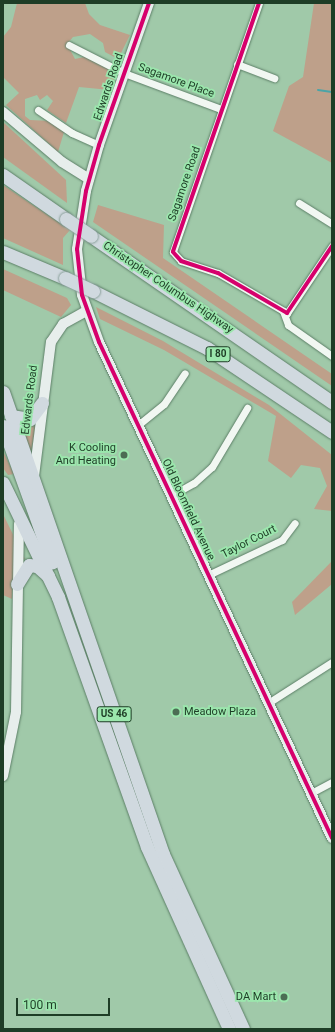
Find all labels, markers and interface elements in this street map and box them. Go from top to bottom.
street label: Edwards Road [91,52,127,122]
street label: Sagamore Place [136,61,216,101]
street label: Sagamore Road [166,145,204,223]
street label: Christopher Columbus Highway [100,239,236,337]
road number: I 80 [205,346,231,362]
street label: Edwards Road [19,364,41,436]
place label: K Cooling And Heating [56,442,116,468]
marker: K Cooling And Heating [119,450,129,460]
street label: Old Bloomfield Avenue [159,457,217,563]
street label: Taylor Court [219,523,279,561]
place label: Meadow Plaza [184,705,256,719]
road number: US 46 [96,706,132,722]
marker: Meadow Plaza [171,707,181,717]
scale bar [18,990,112,1016]
place label: DA Mart [236,990,276,1004]
marker: DA Mart [279,992,289,1002]
text: 100 m [23,998,57,1012]

